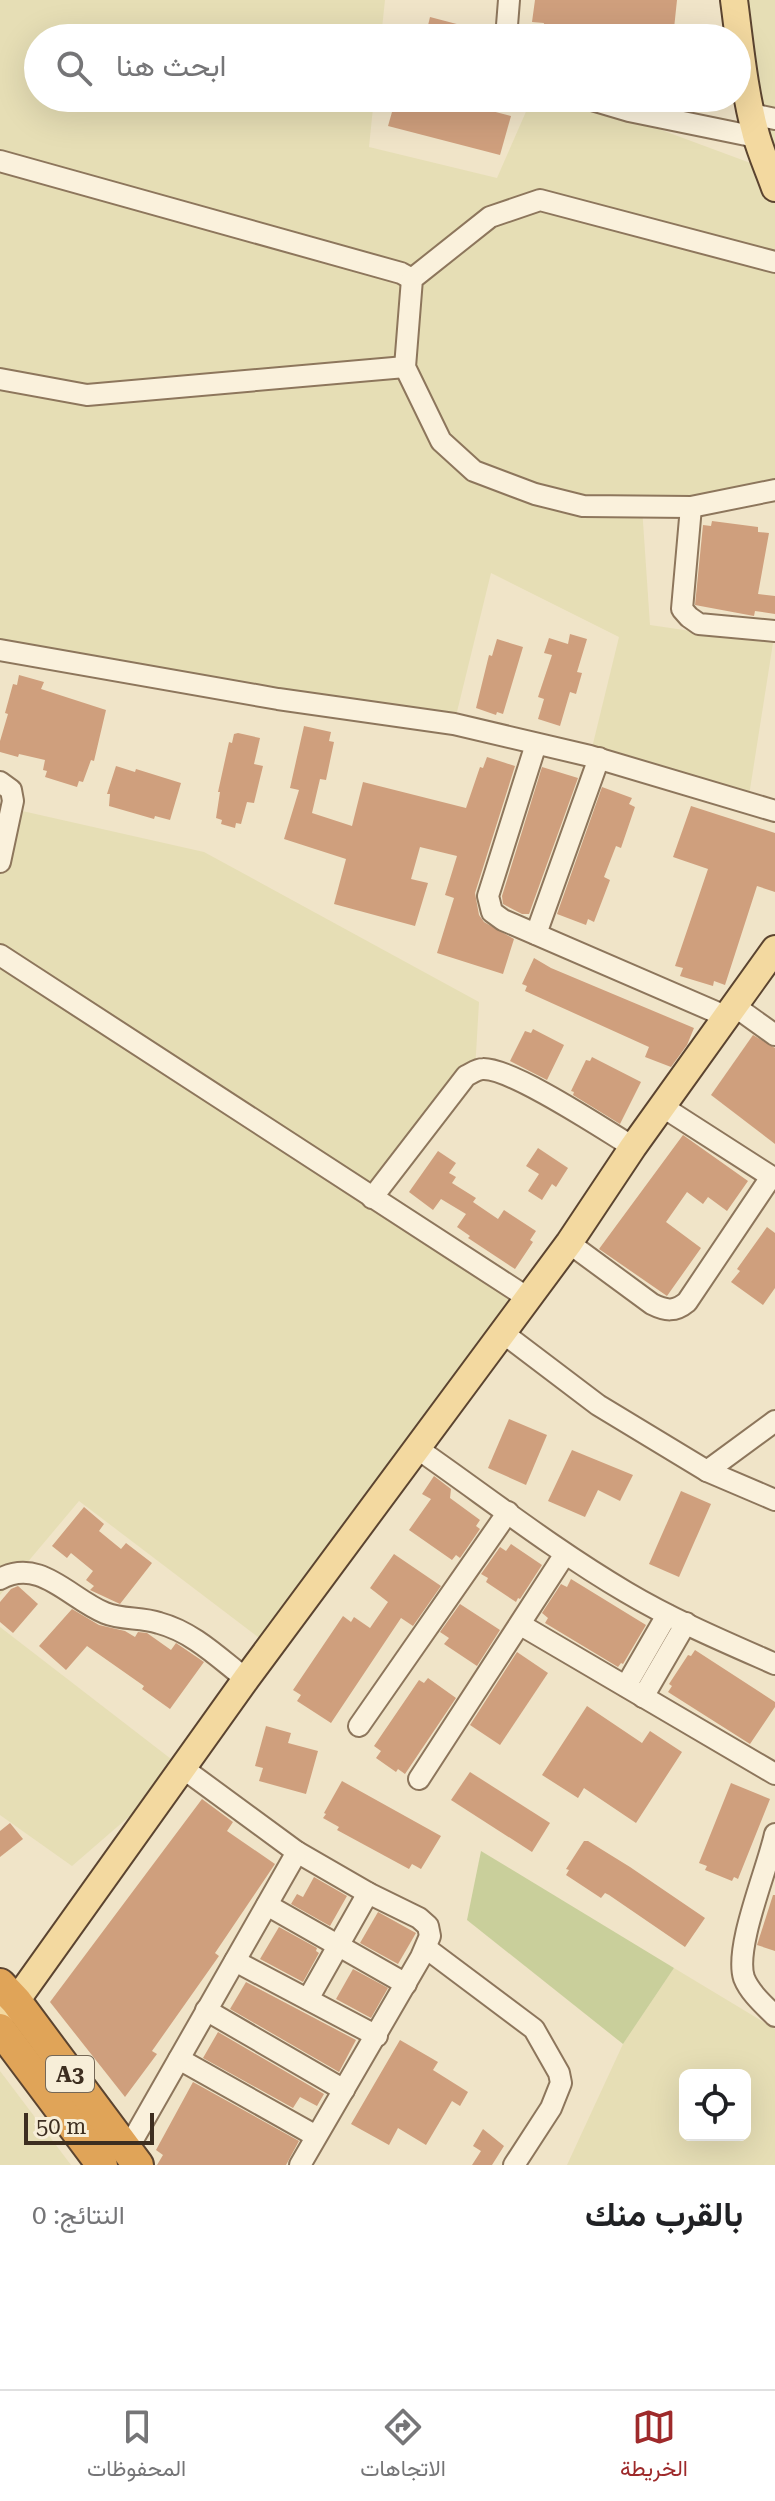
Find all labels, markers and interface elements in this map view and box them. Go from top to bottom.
search box [24,24,751,112]
icon: search [52,46,96,90]
text: ابحث هنا [116,48,227,83]
road number: A3 [46,2056,94,2092]
map controls [679,2069,751,2141]
button: locate [679,2069,751,2141]
scale bar [24,2109,154,2145]
text: 50 m [36,2114,86,2139]
text: بالقرب منك [585,2194,743,2234]
text: النتائج: 0 [32,2200,125,2230]
tab: المحفوظات [87,2405,186,2488]
tab: الاتجاهات [360,2405,446,2488]
tab: الخريطة [620,2405,688,2488]

